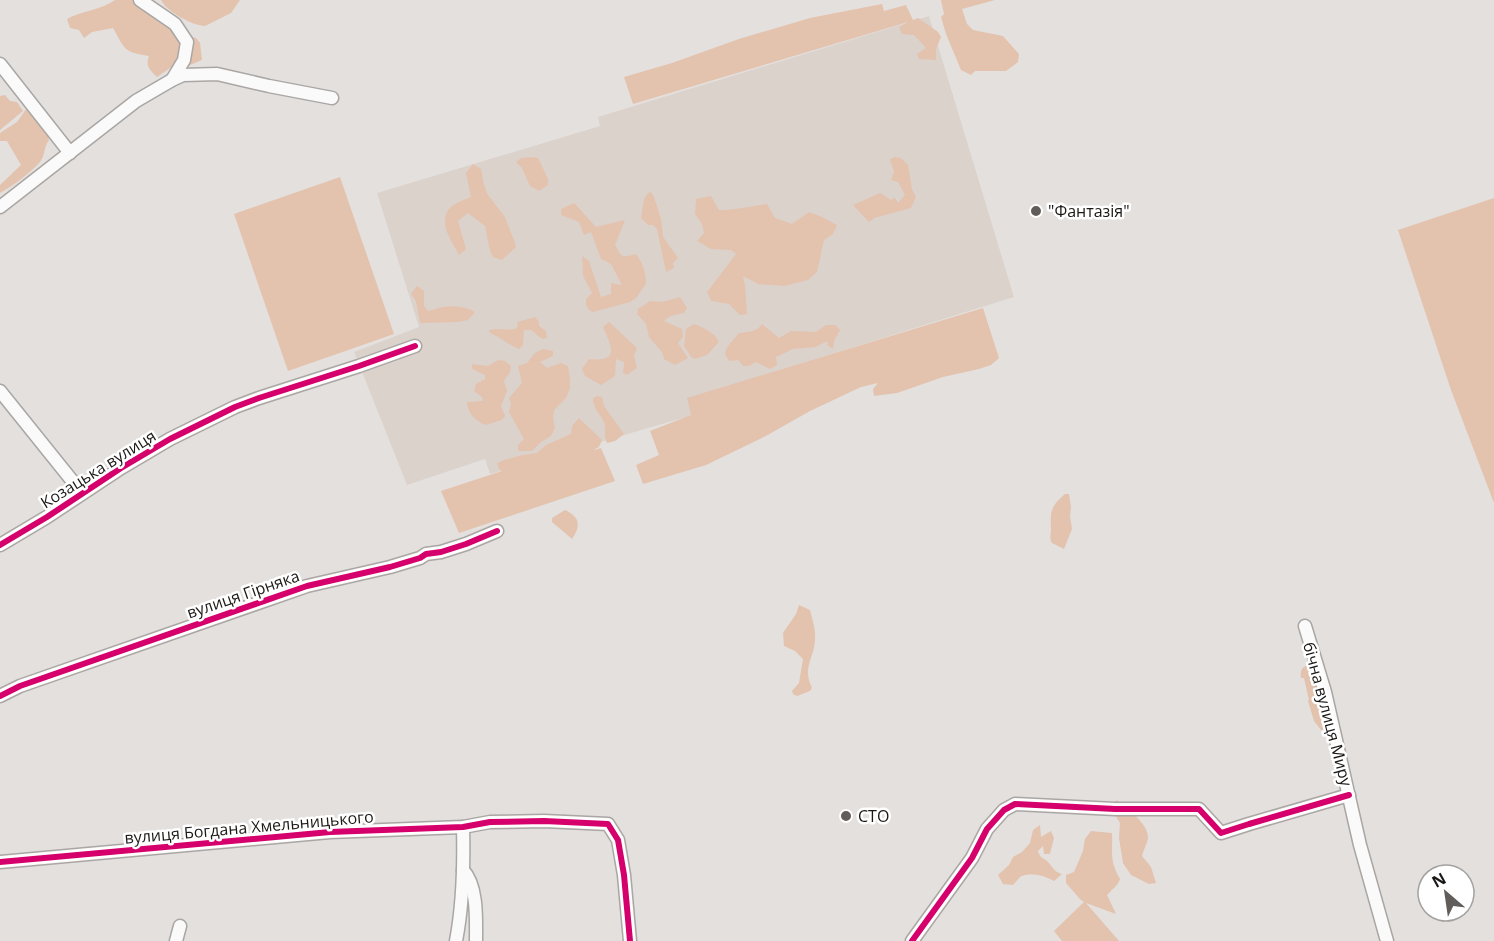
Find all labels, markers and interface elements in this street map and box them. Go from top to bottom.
place label: "Фантазія" [1048,200,1130,222]
marker: "Фантазія" [1029,204,1043,218]
street label: Козацька вулиця [36,425,160,513]
street label: вулиця Гірняка [184,564,302,624]
street label: бічна вулиця Миру [1298,639,1358,789]
street label: вулиця Богдана Хмельницького [124,805,374,849]
place label: СТО [858,805,889,827]
marker: СТО [839,809,853,823]
north arrow [1416,863,1476,923]
text: N [1428,867,1450,893]

